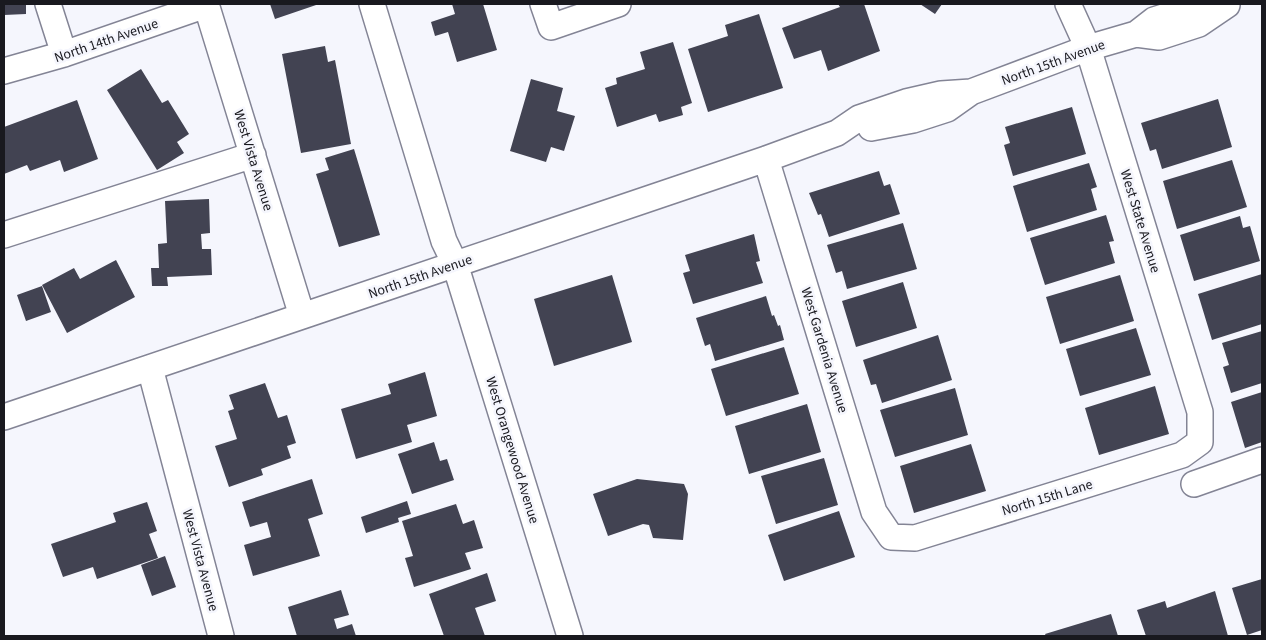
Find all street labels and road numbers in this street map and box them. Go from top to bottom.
street label: North 14th Avenue [52,14,161,68]
street label: North 15th Avenue [999,35,1108,91]
street label: West Vista Avenue [228,107,278,213]
street label: West State Avenue [1115,167,1165,275]
street label: North 15th Avenue [366,250,475,304]
street label: West Gardenia Avenue [795,285,853,416]
street label: West Orangewood Avenue [480,374,544,526]
street label: North 15th Lane [999,475,1095,521]
street label: West Vista Avenue [177,507,223,613]

